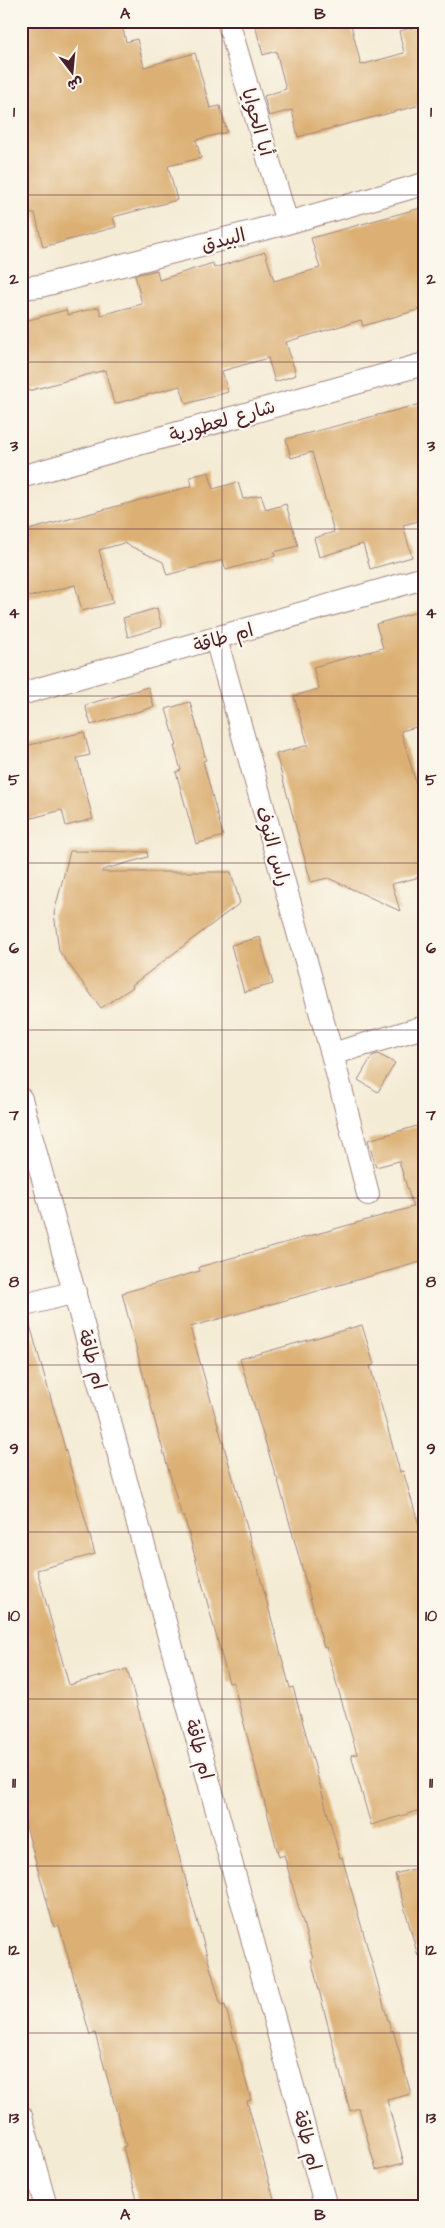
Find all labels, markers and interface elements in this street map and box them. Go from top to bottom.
text: A [120,3,131,25]
text: B [314,3,326,25]
north arrow [48,48,98,98]
text: ش [65,72,85,95]
street label: أبا الحوايا [234,85,279,160]
text: 1 [13,101,16,123]
text: 1 [430,101,433,123]
street label: البيدق [198,222,248,259]
text: 2 [8,268,19,290]
text: 2 [425,268,436,290]
street label: شارع لعطورية [166,393,279,449]
text: 3 [9,435,19,457]
text: 3 [426,435,436,457]
text: 4 [9,602,20,624]
text: 4 [426,602,437,624]
street label: ام طاقة [190,617,257,660]
text: 5 [8,769,20,791]
text: 5 [425,769,437,791]
street label: راس النوف [248,803,297,890]
text: 6 [9,937,19,959]
text: 6 [426,937,436,959]
text: 7 [8,1104,19,1126]
text: 7 [425,1104,436,1126]
text: 8 [9,1271,20,1293]
text: 8 [426,1271,437,1293]
street label: ام طاقة [71,1326,113,1393]
text: 9 [9,1438,19,1460]
text: 9 [426,1438,436,1460]
text: 10 [8,1605,20,1627]
text: 10 [425,1605,437,1627]
street label: ام طاقة [178,1716,220,1783]
text: 11 [12,1772,17,1794]
text: 11 [429,1772,434,1794]
text: 12 [8,1939,20,1961]
text: 12 [425,1939,437,1961]
text: 13 [9,2107,20,2129]
street label: ام طاقة [286,2107,328,2174]
text: 13 [426,2107,437,2129]
text: A [120,2204,131,2226]
text: B [314,2204,326,2226]

